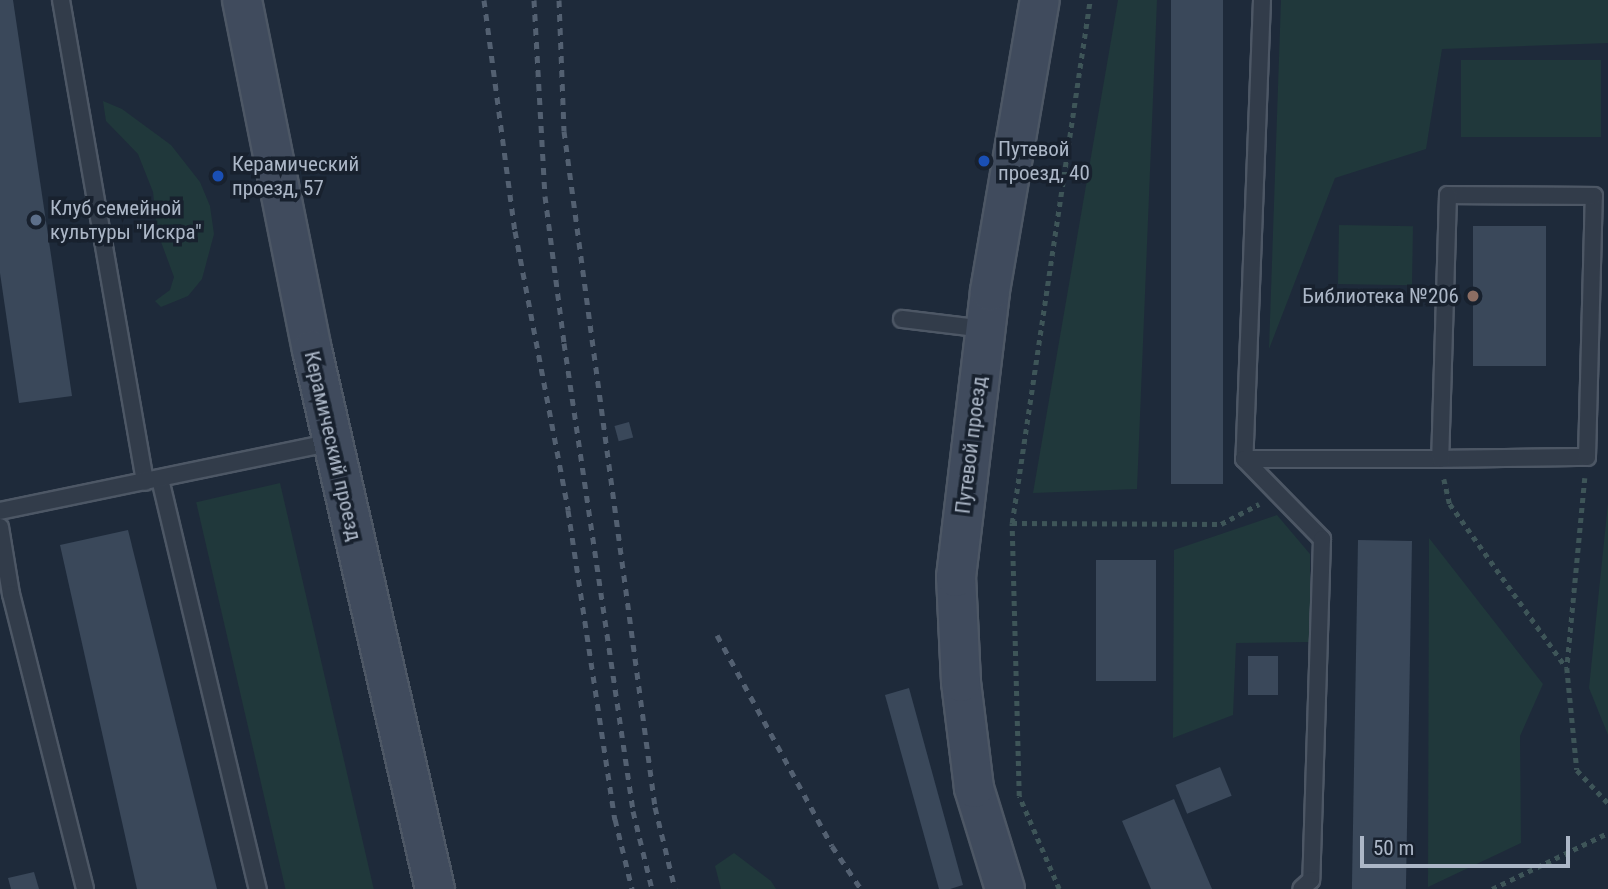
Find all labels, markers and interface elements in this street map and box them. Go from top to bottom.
place label: Путевой проезд, 40 [998,136,1090,186]
place label: Керамический проезд, 57 [232,151,359,201]
marker: Путевой проезд, 40 [976,153,992,169]
marker: Керамический проезд, 57 [210,168,226,184]
place label: Клуб семейной культуры "Искра" [50,195,202,245]
marker: Клуб семейной культуры "Искра" [28,212,44,228]
place label: Библиотека №206 [1302,283,1459,309]
marker: Библиотека №206 [1465,288,1481,304]
street label: Керамический проезд [299,349,367,543]
street label: Путевой проезд [950,375,992,515]
scale bar [1363,822,1573,866]
text: 50 m [1373,836,1414,860]

